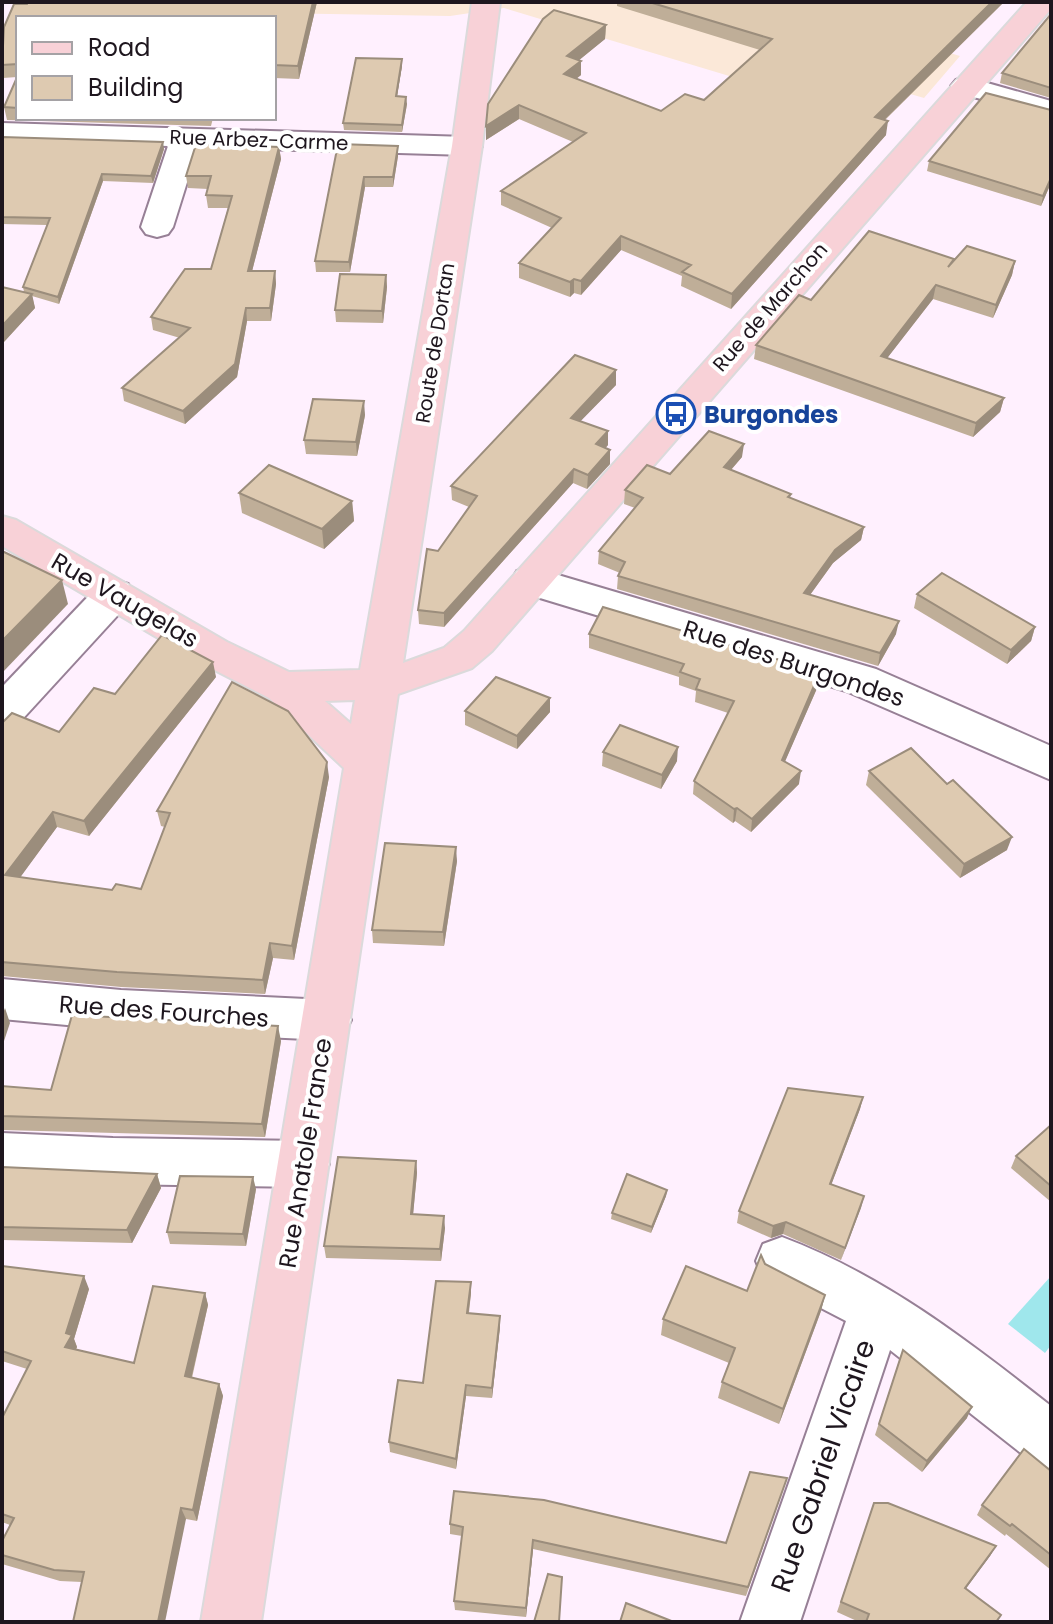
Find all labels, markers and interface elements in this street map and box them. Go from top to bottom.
legend [16,16,276,120]
text: Road [88,31,150,64]
text: Building [88,71,184,104]
street label: Rue Arbez-Carme [169,123,349,157]
street label: Rue de Marchon [706,236,834,378]
street label: Route de Dortan [408,261,462,425]
bus stop icon: Burgondes [655,393,697,435]
place label: Burgondes [704,398,839,431]
street label: Rue Vaugelas [45,545,205,655]
street label: Rue des Burgondes [679,612,909,714]
street label: Rue des Fourches [58,987,270,1035]
street label: Rue Anatole France [271,1036,339,1270]
street label: Rue Gabriel Vicaire [761,1334,885,1598]

